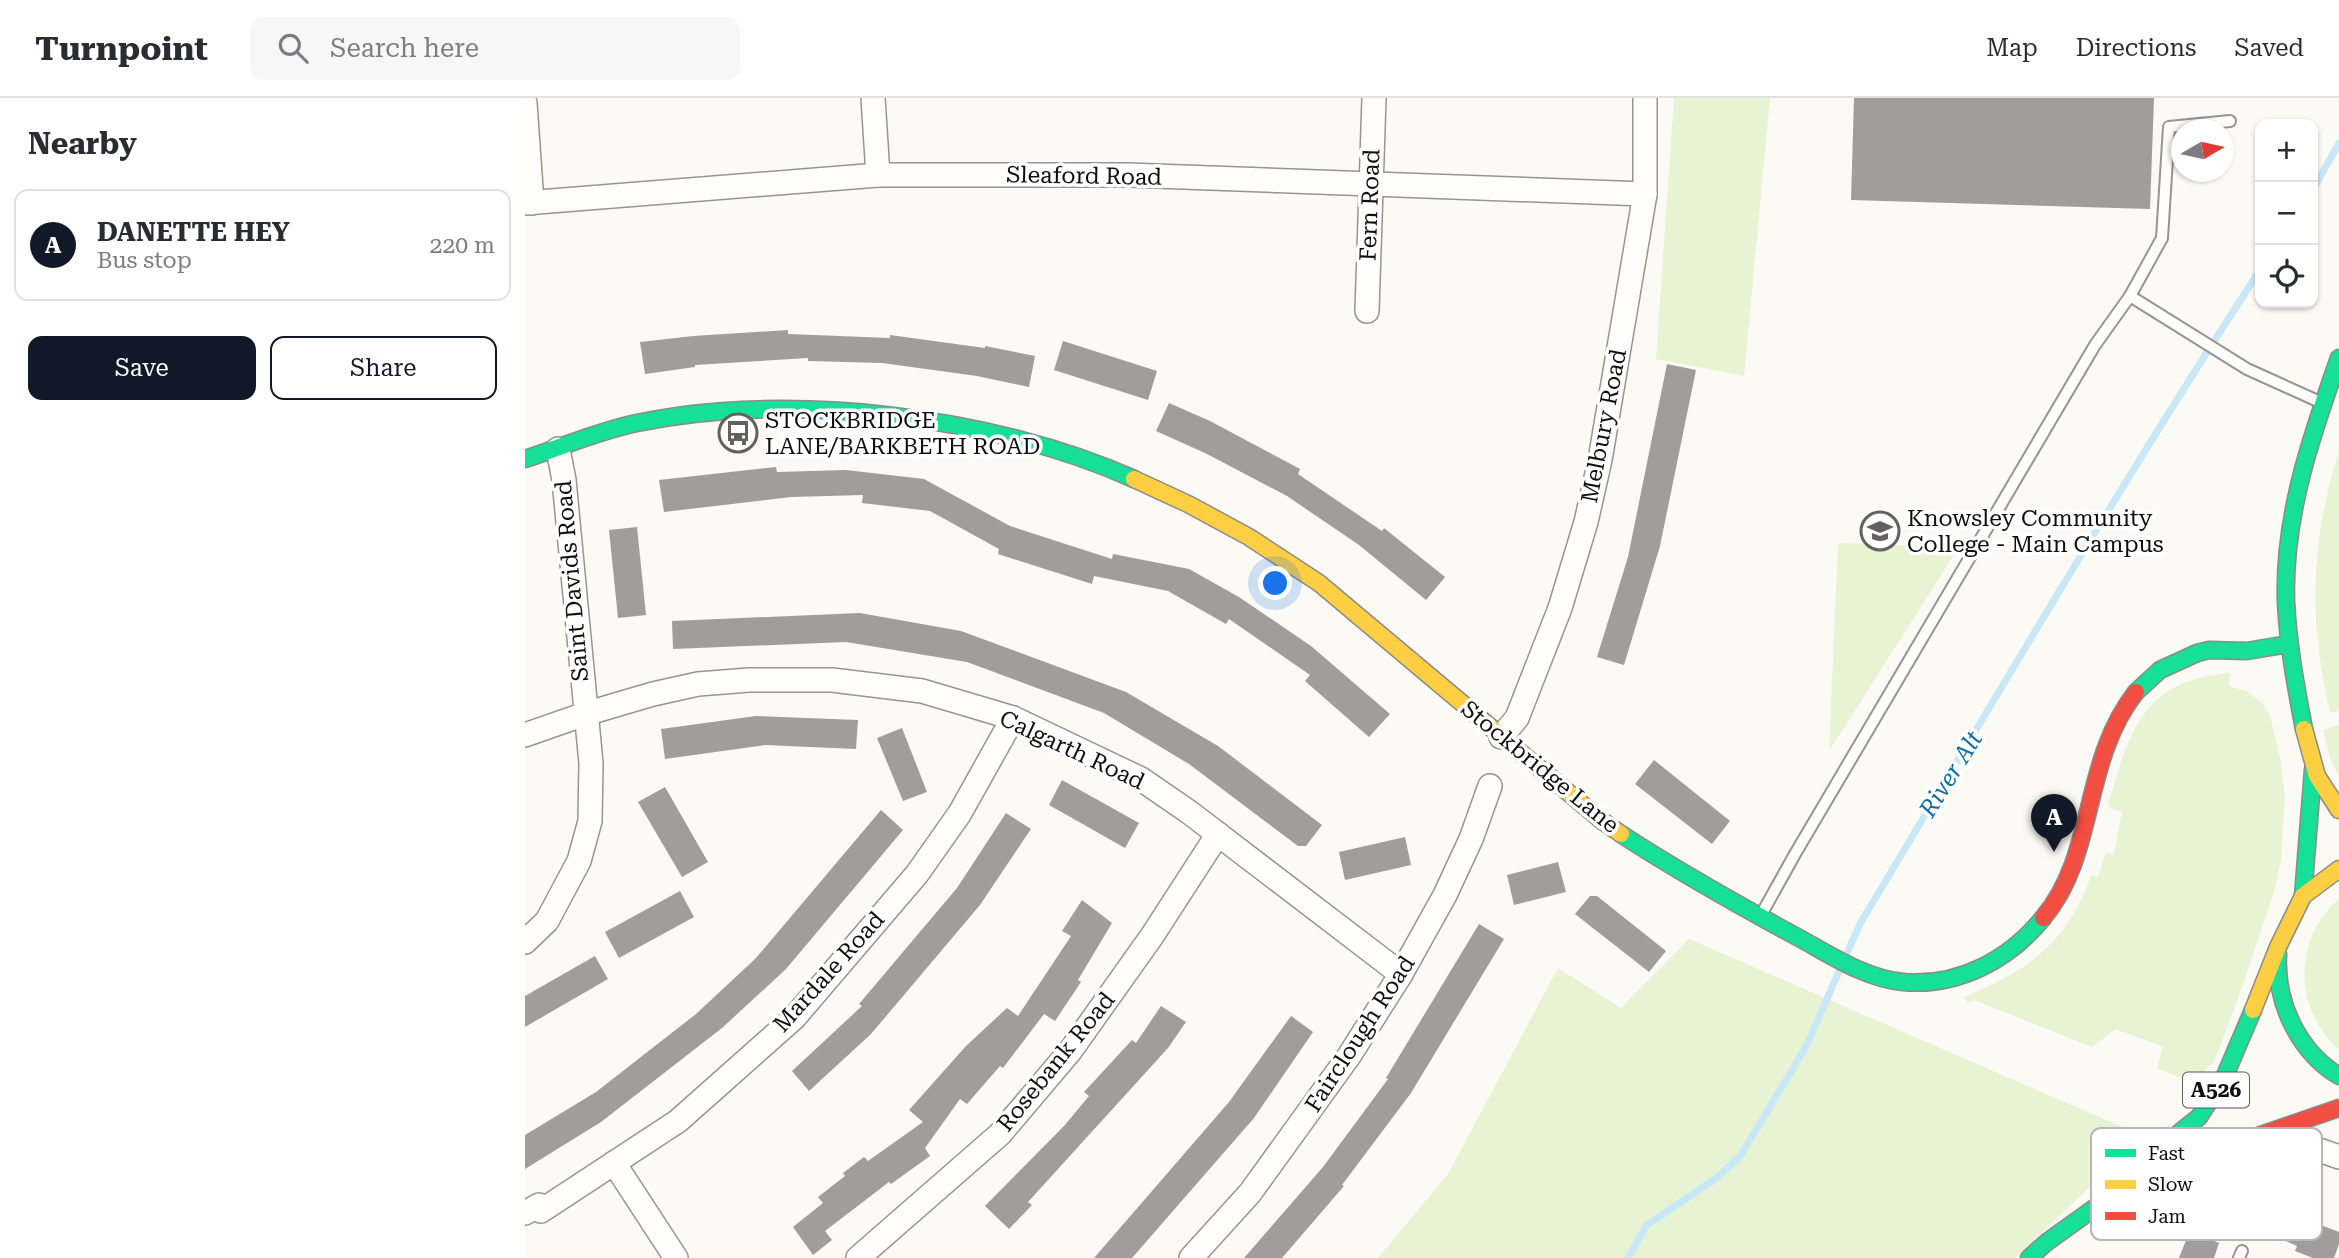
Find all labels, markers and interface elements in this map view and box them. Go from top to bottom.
search box [250,17,740,80]
text: Turnpoint [35,29,208,68]
icon: search [274,29,312,67]
text: Search here [330,33,479,63]
text: Map [1986,34,2038,62]
text: Directions [2076,34,2196,62]
text: Saved [2234,34,2304,62]
north arrow [2171,119,2234,182]
map controls [2255,119,2318,308]
button: + [2255,119,2318,182]
text: Nearby [28,126,137,161]
street label: Fern Road [1355,148,1385,261]
street label: Sleaford Road [1006,161,1162,191]
button: − [2255,182,2318,245]
text: DANETTE HEY [97,217,290,247]
text: A [45,232,61,259]
text: 220 m [430,232,495,259]
button: locate [2255,245,2318,308]
text: Bus stop [97,247,192,274]
button: Save [28,336,256,400]
button: Share [270,336,497,400]
street label: Melbury Road [1576,347,1632,505]
place label: STOCKBRIDGE LANE/BARKBETH ROAD [765,407,1040,460]
bus stop icon: STOCKBRIDGE LANE/BARKBETH ROAD [717,412,759,454]
street label: Saint Davids Road [550,479,594,683]
place label: Knowsley Community College - Main Campus [1907,505,2164,558]
school or university icon: Knowsley Community College - Main Campus [1859,510,1901,552]
your location [1258,566,1292,600]
street label: Stockbridge Lane [1456,695,1624,839]
street label: Calgarth Road [995,705,1149,795]
water label: River Alt [1913,726,1988,823]
pin: A [2031,794,2077,852]
street label: Mardale Road [768,906,890,1038]
street label: Fairclough Road [1300,951,1421,1117]
street label: Rosebank Road [992,987,1121,1137]
road number: A526 [2183,1072,2249,1108]
legend [2091,1128,2322,1240]
text: Fast [2148,1142,2185,1165]
text: Slow [2148,1173,2193,1196]
text: Jam [2148,1205,2186,1228]

